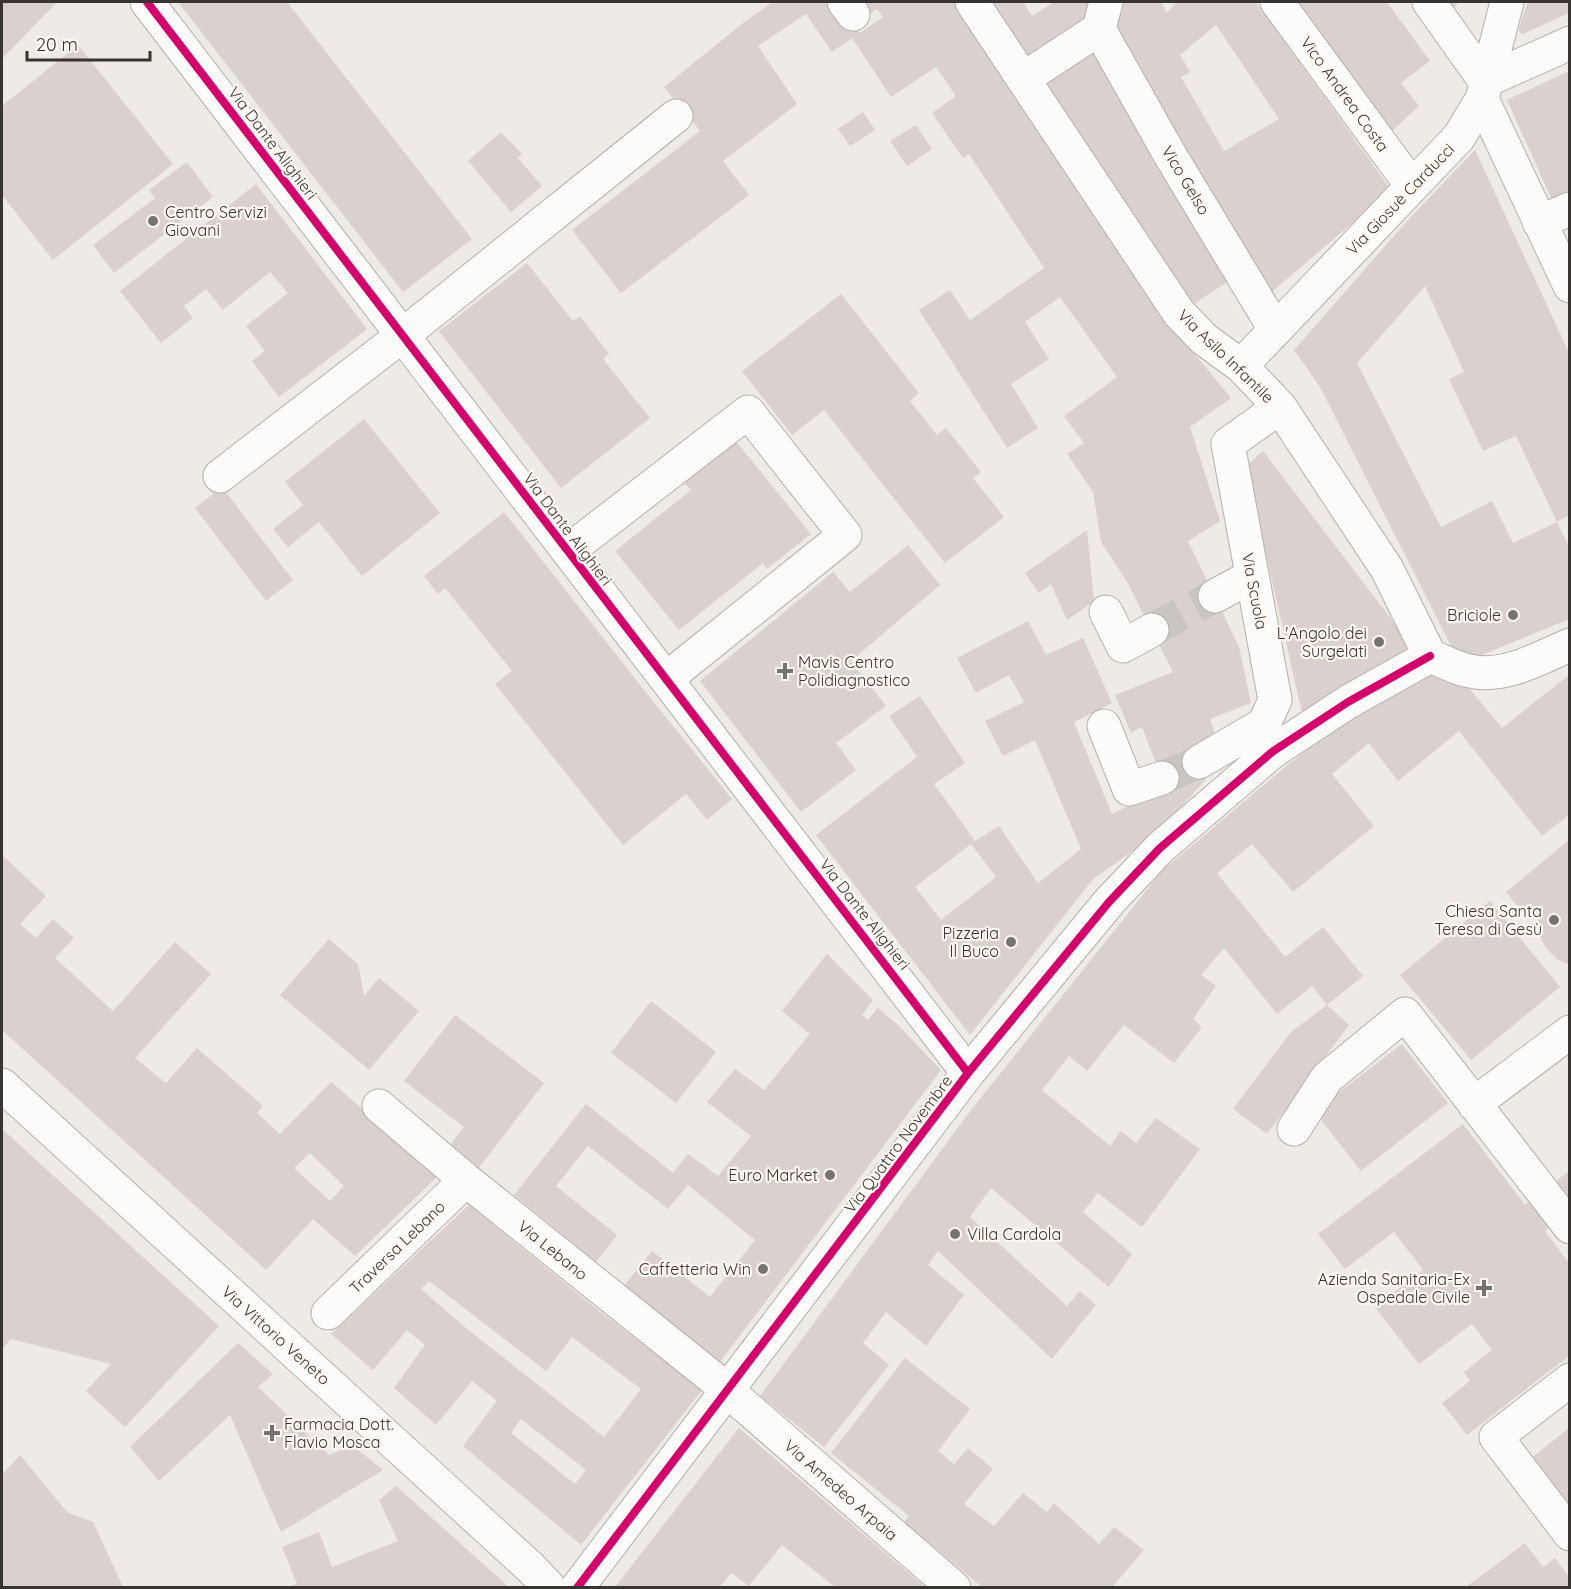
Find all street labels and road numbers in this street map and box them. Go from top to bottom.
street label: Vico Andrea Costa [1297,33,1393,155]
street label: Via Dante Alighieri [224,83,322,203]
street label: Via Giosuè Carducci [1342,139,1458,259]
street label: Vico Gelso [1157,142,1215,218]
street label: Via Asilo Infantile [1174,305,1278,407]
street label: Via Dante Alighieri [519,469,617,589]
street label: Via Scuola [1238,551,1272,631]
street label: Via Dante Alighieri [815,854,915,974]
street label: Via Quattro Novembre [840,1071,956,1217]
street label: Traversa Lebano [345,1196,449,1298]
street label: Via Lebano [514,1216,592,1284]
street label: Via Vittorio Veneto [218,1281,334,1389]
street label: Via Amedeo Arpaia [780,1435,902,1545]

